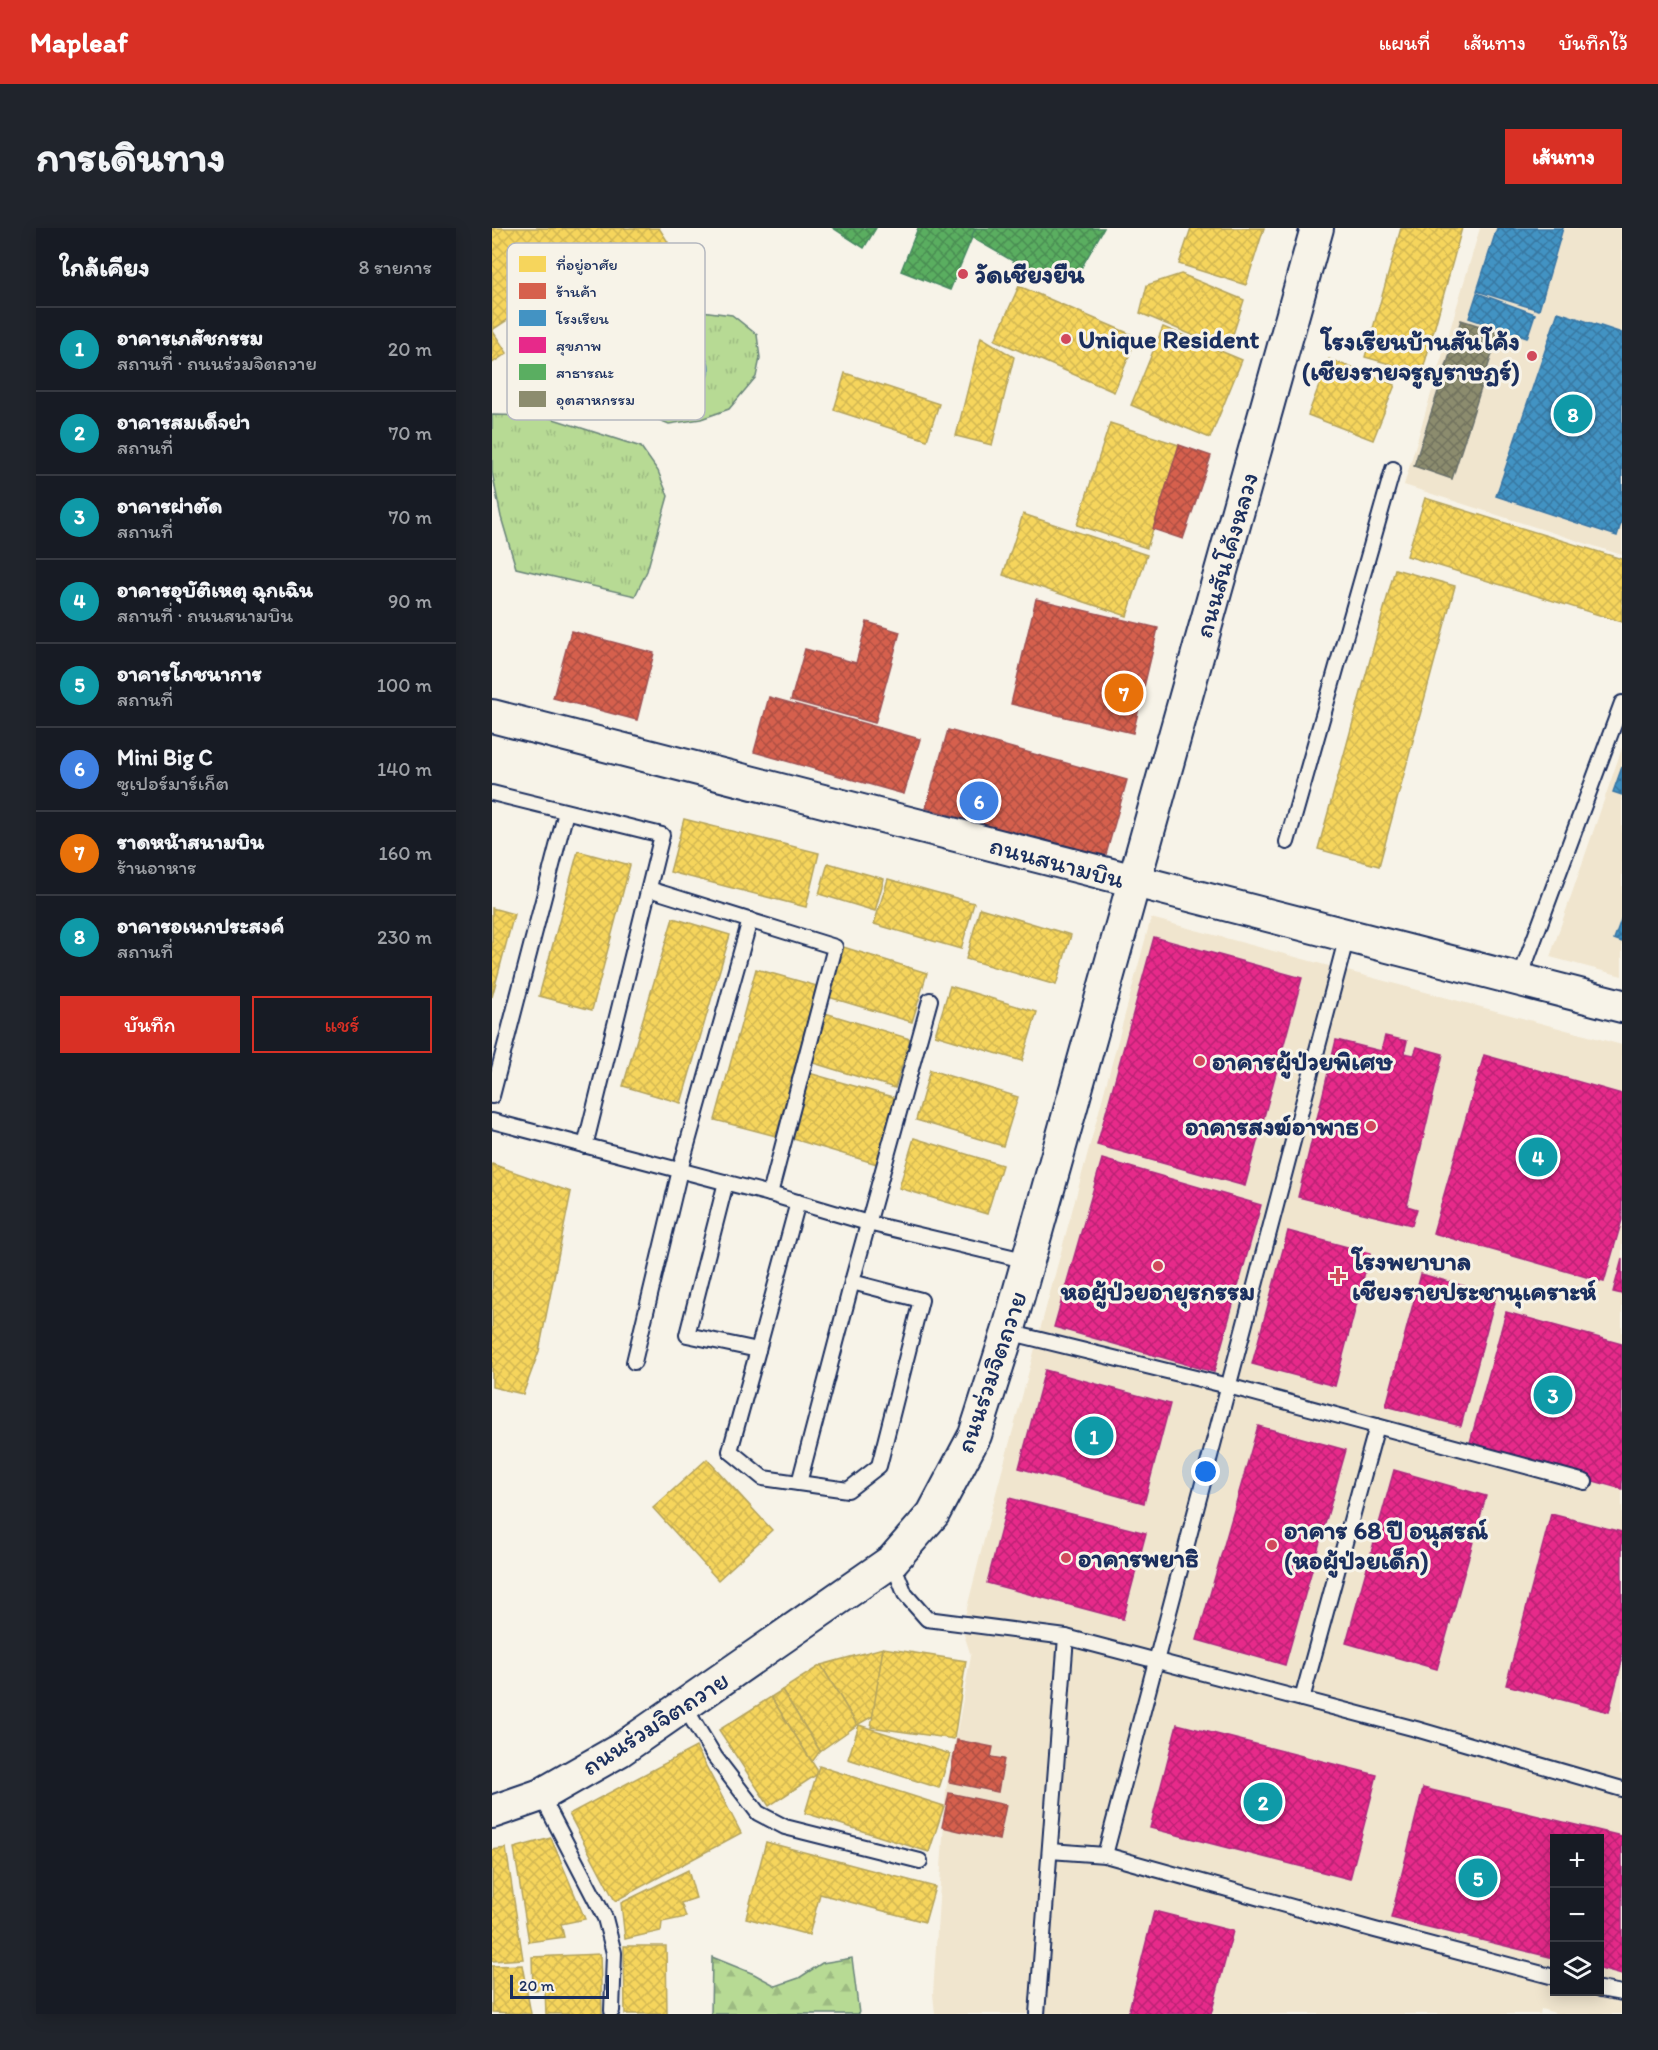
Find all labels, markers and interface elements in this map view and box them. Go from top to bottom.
text: Mapleaf [30,25,128,59]
text: แผนที่ [1379,30,1430,55]
text: เส้นทาง [1463,30,1526,55]
text: บันทึกไว้ [1559,30,1628,55]
button: เส้นทาง [1505,129,1622,184]
text: การเดินทาง [36,131,226,182]
legend [507,243,705,420]
text: ใกล้เคียง [60,251,150,283]
text: 8 รายการ [359,255,432,279]
text: ที่อยู่อาศัย [556,255,618,275]
place label: วัดเชียงยืน [975,258,1085,290]
marker: วัดเชียงยืน [956,267,970,281]
text: ร้านค้า [556,282,597,301]
text: โรงเรียน [555,309,609,328]
place label: Unique Resident [1078,323,1259,355]
text: อาคารเภสัชกรรม [117,324,263,351]
place label: โรงเรียนบ้านสันโค้ง (เชียงรายจรูญราษฎร์) [1302,325,1520,389]
marker: Unique Resident [1059,332,1073,346]
text: สุขภาพ [556,336,602,356]
text: 1 [75,337,84,361]
text: 20 m [388,337,432,361]
marker: โรงเรียนบ้านสันโค้ง (เชียงรายจรูญราษฎร์) [1525,349,1539,363]
text: สถานที่ · ถนนร่วมจิตถวาย [117,351,317,375]
text: สาธารณะ [556,363,614,382]
text: อุตสาหกรรม [556,390,635,410]
pin: 8 [1554,392,1592,436]
text: อาคารสมเด็จย่า [117,408,250,435]
text: 2 [74,421,85,445]
text: 70 m [388,421,432,445]
text: สถานที่ [117,435,173,459]
street label: ถนนสันโค้งหลวง [1187,469,1265,641]
text: อาคารผ่าตัด [117,492,223,519]
text: 3 [74,505,85,529]
text: 70 m [388,505,432,529]
text: สถานที่ [117,519,173,543]
text: อาคารอุบัติเหตุ ฉุกเฉิน [117,576,313,603]
text: 4 [73,589,86,613]
text: 90 m [388,589,432,613]
text: สถานที่ · ถนนสนามบิน [117,603,293,627]
text: อาคารโภชนาการ [117,660,262,687]
pin: 7 [1104,670,1144,716]
text: 5 [74,673,85,697]
text: 100 m [377,673,432,697]
text: สถานที่ [117,687,173,711]
text: Mini Big C [117,744,213,771]
text: 6 [74,757,85,781]
text: 140 m [377,757,432,781]
text: ซูเปอร์มาร์เก็ต [117,771,229,795]
pin: 6 [960,778,998,824]
text: ราดหน้าสนามบิน [117,828,264,855]
street label: ถนนสนามบิน [986,829,1128,895]
text: 7 [75,841,84,865]
text: 160 m [379,841,432,865]
text: ร้านอาหาร [117,855,197,879]
text: อาคารอเนกประสงค์ [117,912,284,939]
text: 8 [74,925,85,949]
text: 230 m [377,925,432,949]
text: สถานที่ [117,939,173,963]
button: บันทึก [60,996,240,1053]
button: แชร์ [252,996,432,1053]
place label: อาคารผู้ป่วยพิเศษ [1212,1045,1394,1079]
marker: อาคารผู้ป่วยพิเศษ [1193,1054,1207,1068]
place label: อาคารสงฆ์อาพาธ [1185,1110,1359,1142]
marker: อาคารสงฆ์อาพาธ [1364,1119,1378,1133]
pin: 4 [1518,1134,1558,1180]
place label: โรงพยาบาล เชียงรายประชานุเคราะห์ [1350,1245,1597,1309]
marker: หอผู้ป่วยอายุรกรรม [1151,1259,1165,1273]
marker: โรงพยาบาล เชียงรายประชานุเคราะห์ [1329,1267,1347,1285]
place label: หอผู้ป่วยอายุรกรรม [1060,1275,1255,1309]
street label: ถนนร่วมจิตถวาย [948,1287,1034,1457]
pin: 3 [1534,1372,1572,1418]
pin: 1 [1074,1414,1114,1458]
your location [1191,1457,1220,1486]
place label: อาคาร 68 ปี อนุสรณ์ (หอผู้ป่วยเด็ก) [1284,1514,1488,1578]
marker: อาคาร 68 ปี อนุสรณ์ (หอผู้ป่วยเด็ก) [1265,1538,1279,1552]
place label: อาคารพยาธิ [1078,1542,1199,1574]
marker: อาคารพยาธิ [1059,1551,1073,1565]
street label: ถนนร่วมจิตถวาย [575,1664,735,1782]
pin: 2 [1244,1780,1282,1824]
map controls [1550,1834,1604,1996]
button: + [1550,1834,1604,1888]
pin: 5 [1458,1856,1498,1900]
button: − [1550,1888,1604,1942]
button: layers [1550,1942,1604,1996]
scale bar [510,1972,609,2000]
text: 20 m [519,1976,554,1995]

